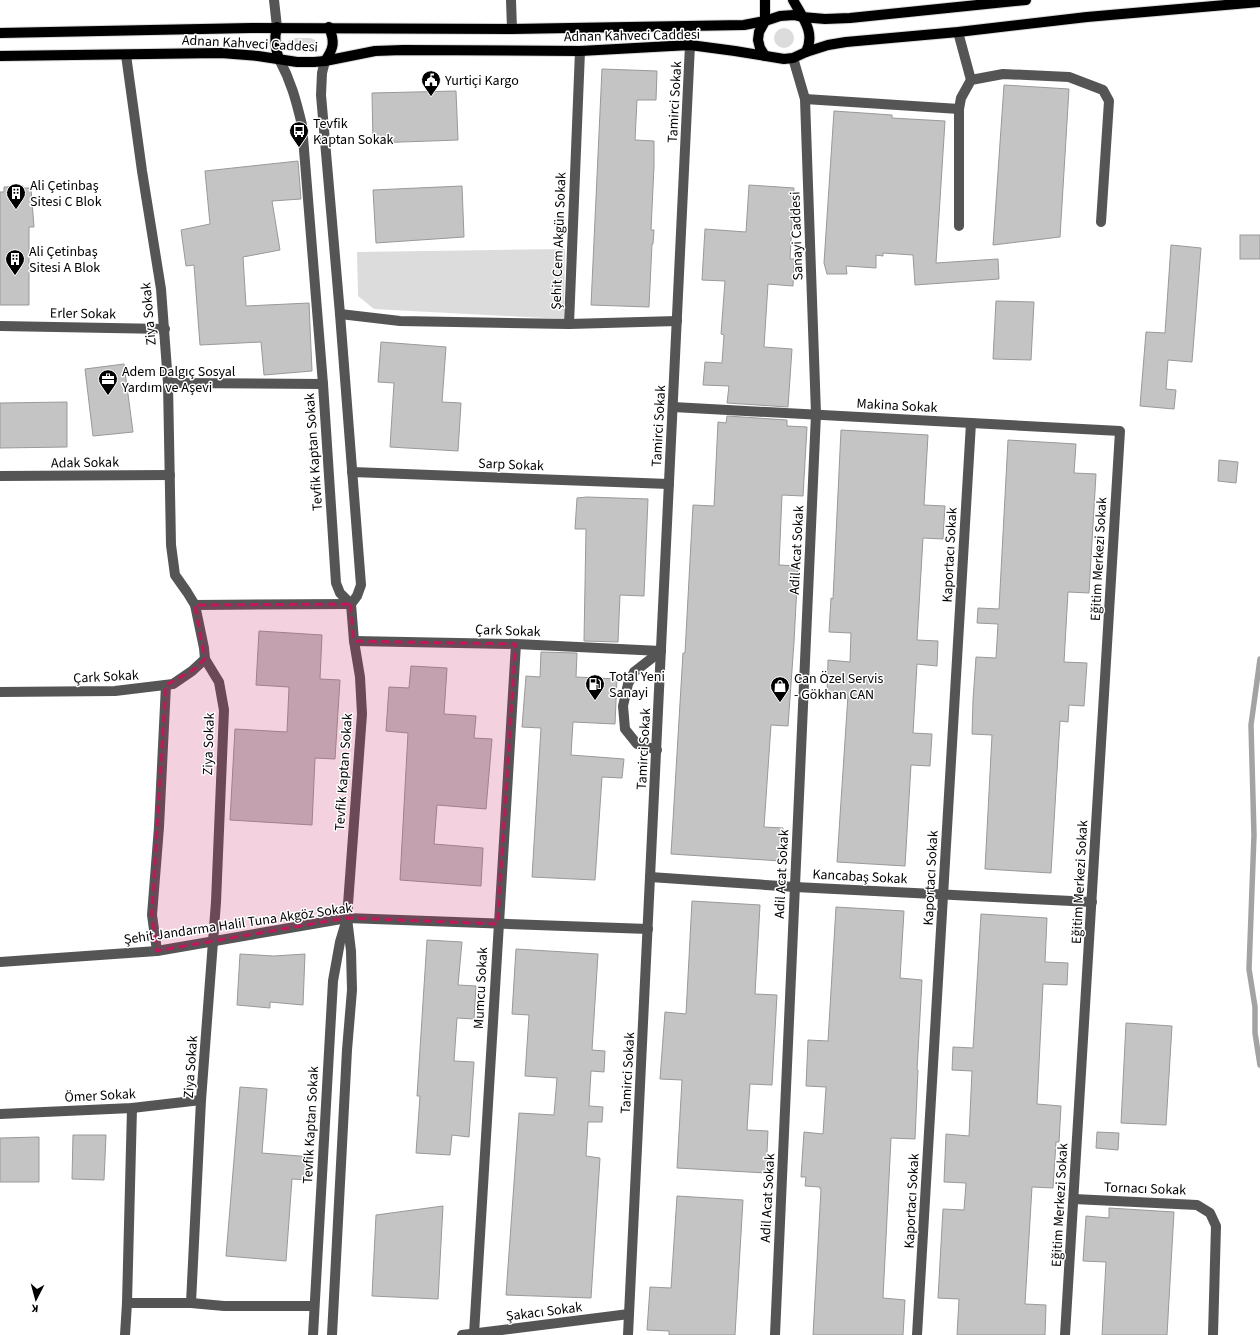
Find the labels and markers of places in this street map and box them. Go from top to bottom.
public building icon: Yurtiçi Kargo [420,69,442,97]
place label: Yurtiçi Kargo [444,71,519,91]
place label: Tevfik Kaptan Sokak [313,114,394,150]
bus stop icon: Tevfik Kaptan Sokak [288,120,310,148]
place label: Ali Çetinbaş Sitesi C Blok [30,176,102,212]
building icon: Ali Çetinbaş Sitesi C Blok [5,182,27,210]
place label: Ali Çetinbaş Sitesi A Blok [29,242,100,278]
building icon: Ali Çetinbaş Sitesi A Blok [4,248,26,276]
place label: Adem Dalgıç Sosyal Yardım ve Aşevi [121,362,236,398]
office icon: Adem Dalgıç Sosyal Yardım ve Aşevi [97,368,119,396]
place label: Total Yeni Sanayi [609,667,665,703]
place label: Can Özel Servis - Gökhan CAN [794,669,883,705]
fuel station icon: Total Yeni Sanayi [584,673,606,701]
shop icon: Can Özel Servis - Gökhan CAN [769,675,791,703]

